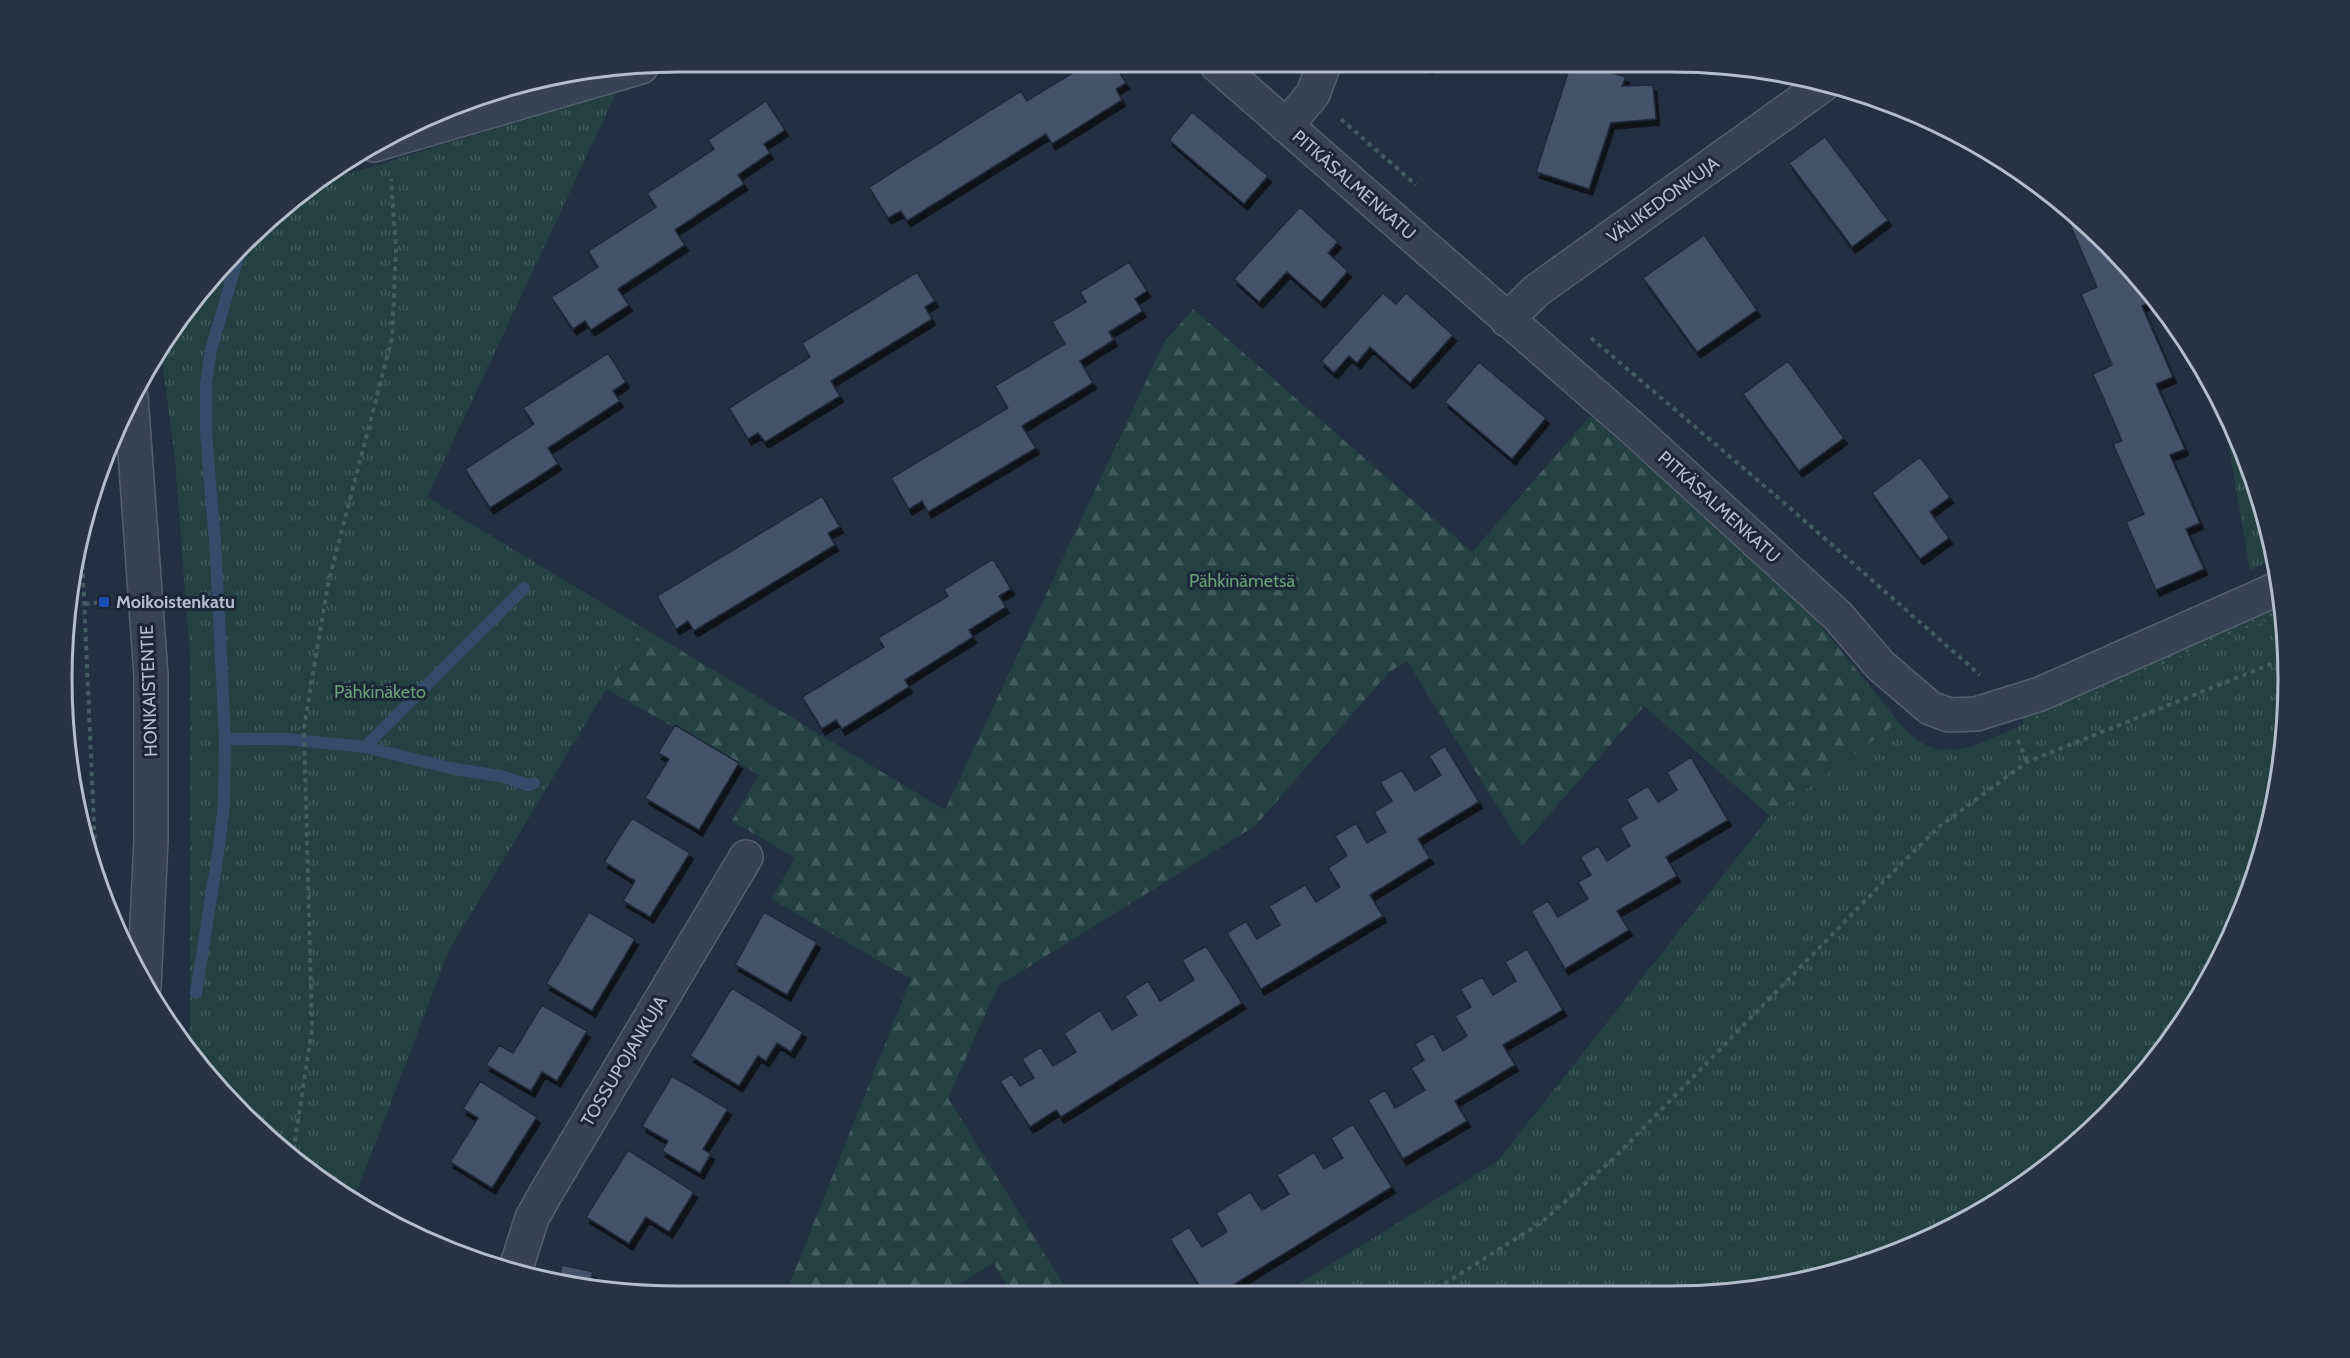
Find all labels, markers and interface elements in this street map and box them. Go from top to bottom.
street label: PITKÄSALMENKATU [1288,125,1420,245]
street label: VÄLIKEDONKUJA [1603,152,1723,248]
street label: PITKÄSALMENKATU [1653,446,1785,568]
park label: Pähkinämetsä [1189,570,1295,592]
place label: Moikoistenkatu [116,591,235,613]
marker: Moikoistenkatu [97,595,111,609]
street label: HONKAISTENTIE [136,625,162,757]
park label: Pähkinäketo [334,681,426,703]
street label: TOSSUPOJANKUJA [576,992,672,1130]

